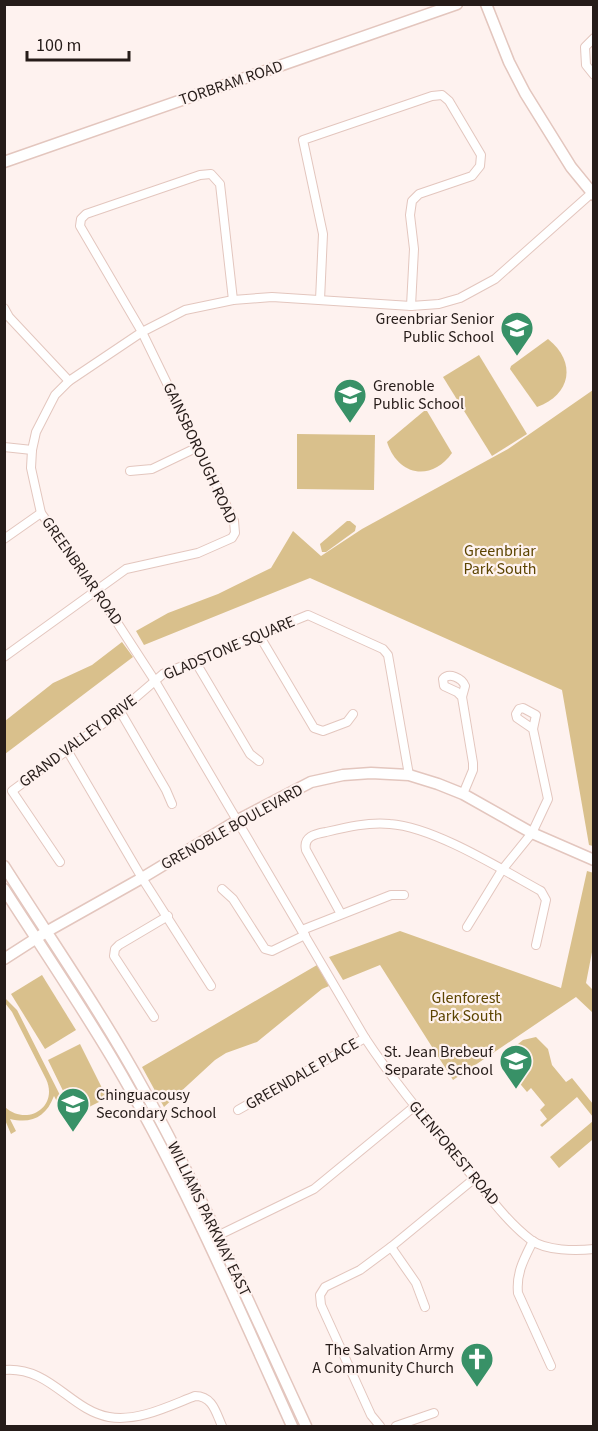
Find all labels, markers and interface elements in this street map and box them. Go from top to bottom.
scale bar [27,24,129,62]
text: 100 m [36,33,81,58]
street label: TORBRAM ROAD [176,55,286,111]
place label: Greenbriar Senior Public School [376,308,494,348]
school or university icon: Greenbriar Senior Public School [499,310,535,357]
place label: Grenoble Public School [373,375,464,415]
school or university icon: Grenoble Public School [332,377,368,424]
street label: GAINSBOROUGH ROAD [158,379,242,527]
street label: GREENBRIAR ROAD [36,512,128,630]
park label: Greenbriar Park South [463,540,537,580]
street label: GLADSTONE SQUARE [160,610,298,686]
street label: GRAND VALLEY DRIVE [15,689,141,793]
street label: GRENOBLE BOULEVARD [157,779,307,875]
park label: Glenforest Park South [429,987,503,1027]
street label: GREENDALE PLACE [242,1033,362,1115]
place label: St. Jean Brebeuf Separate School [384,1041,494,1081]
school or university icon: St. Jean Brebeuf Separate School [498,1043,534,1090]
place label: Chinguacousy Secondary School [96,1084,216,1124]
school or university icon: Chinguacousy Secondary School [55,1086,91,1133]
street label: GLENFOREST ROAD [404,1096,504,1210]
street label: WILLIAMS PARKWAY EAST [162,1138,256,1300]
place label: The Salvation Army A Community Church [312,1339,455,1379]
church icon: The Salvation Army A Community Church [459,1341,495,1388]

